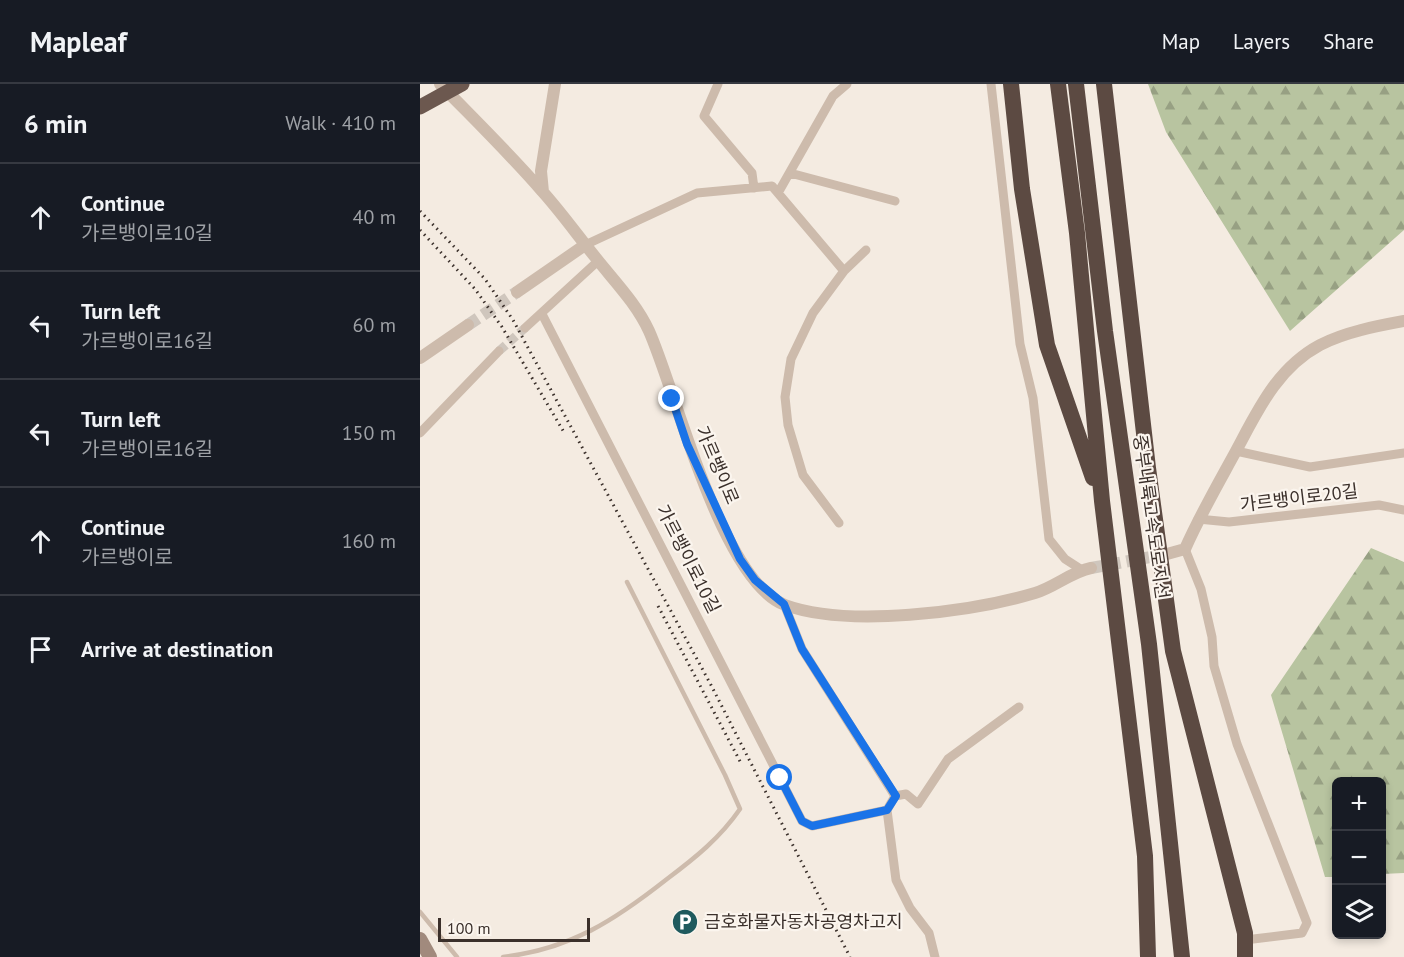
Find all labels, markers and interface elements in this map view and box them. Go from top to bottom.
text: Mapleaf [30,23,127,60]
text: Map [1162,28,1200,55]
text: Layers [1233,28,1290,55]
text: Share [1323,28,1374,55]
text: 6 min [24,107,87,140]
text: Walk · 410 m [285,110,396,136]
text: Continue [81,189,165,217]
icon: ahead [24,201,57,234]
text: 40 m [353,204,396,230]
text: 가르뱅이로10길 [81,220,213,246]
text: Turn left [81,297,161,325]
icon: left [24,309,57,342]
text: 60 m [353,312,396,338]
text: 가르뱅이로16길 [81,328,213,354]
route end [658,385,684,411]
text: Turn left [81,405,161,433]
icon: left [24,417,57,450]
text: 150 m [342,420,396,446]
street label: 가르뱅이로 [691,422,744,507]
street label: 중부내륙고속도로지선 [1129,433,1174,601]
text: 가르뱅이로16길 [81,436,213,462]
street label: 가르뱅이로20길 [1238,479,1359,516]
street label: 가르뱅이로10길 [651,501,726,617]
text: Continue [81,513,165,541]
icon: ahead [24,525,57,558]
text: 160 m [342,528,396,554]
text: 가르뱅이로 [81,544,173,570]
icon: arrive [24,633,57,666]
text: Arrive at destination [81,635,273,663]
route start [766,764,792,790]
map controls [1332,777,1386,939]
button: + [1332,777,1386,831]
button: − [1332,831,1386,885]
button: layers [1332,885,1386,939]
parking icon: 금호화물자동차공영차고지 [670,907,700,937]
place label: 금호화물자동차공영차고지 [704,910,903,933]
scale bar [438,915,590,942]
text: 100 m [447,918,490,938]

